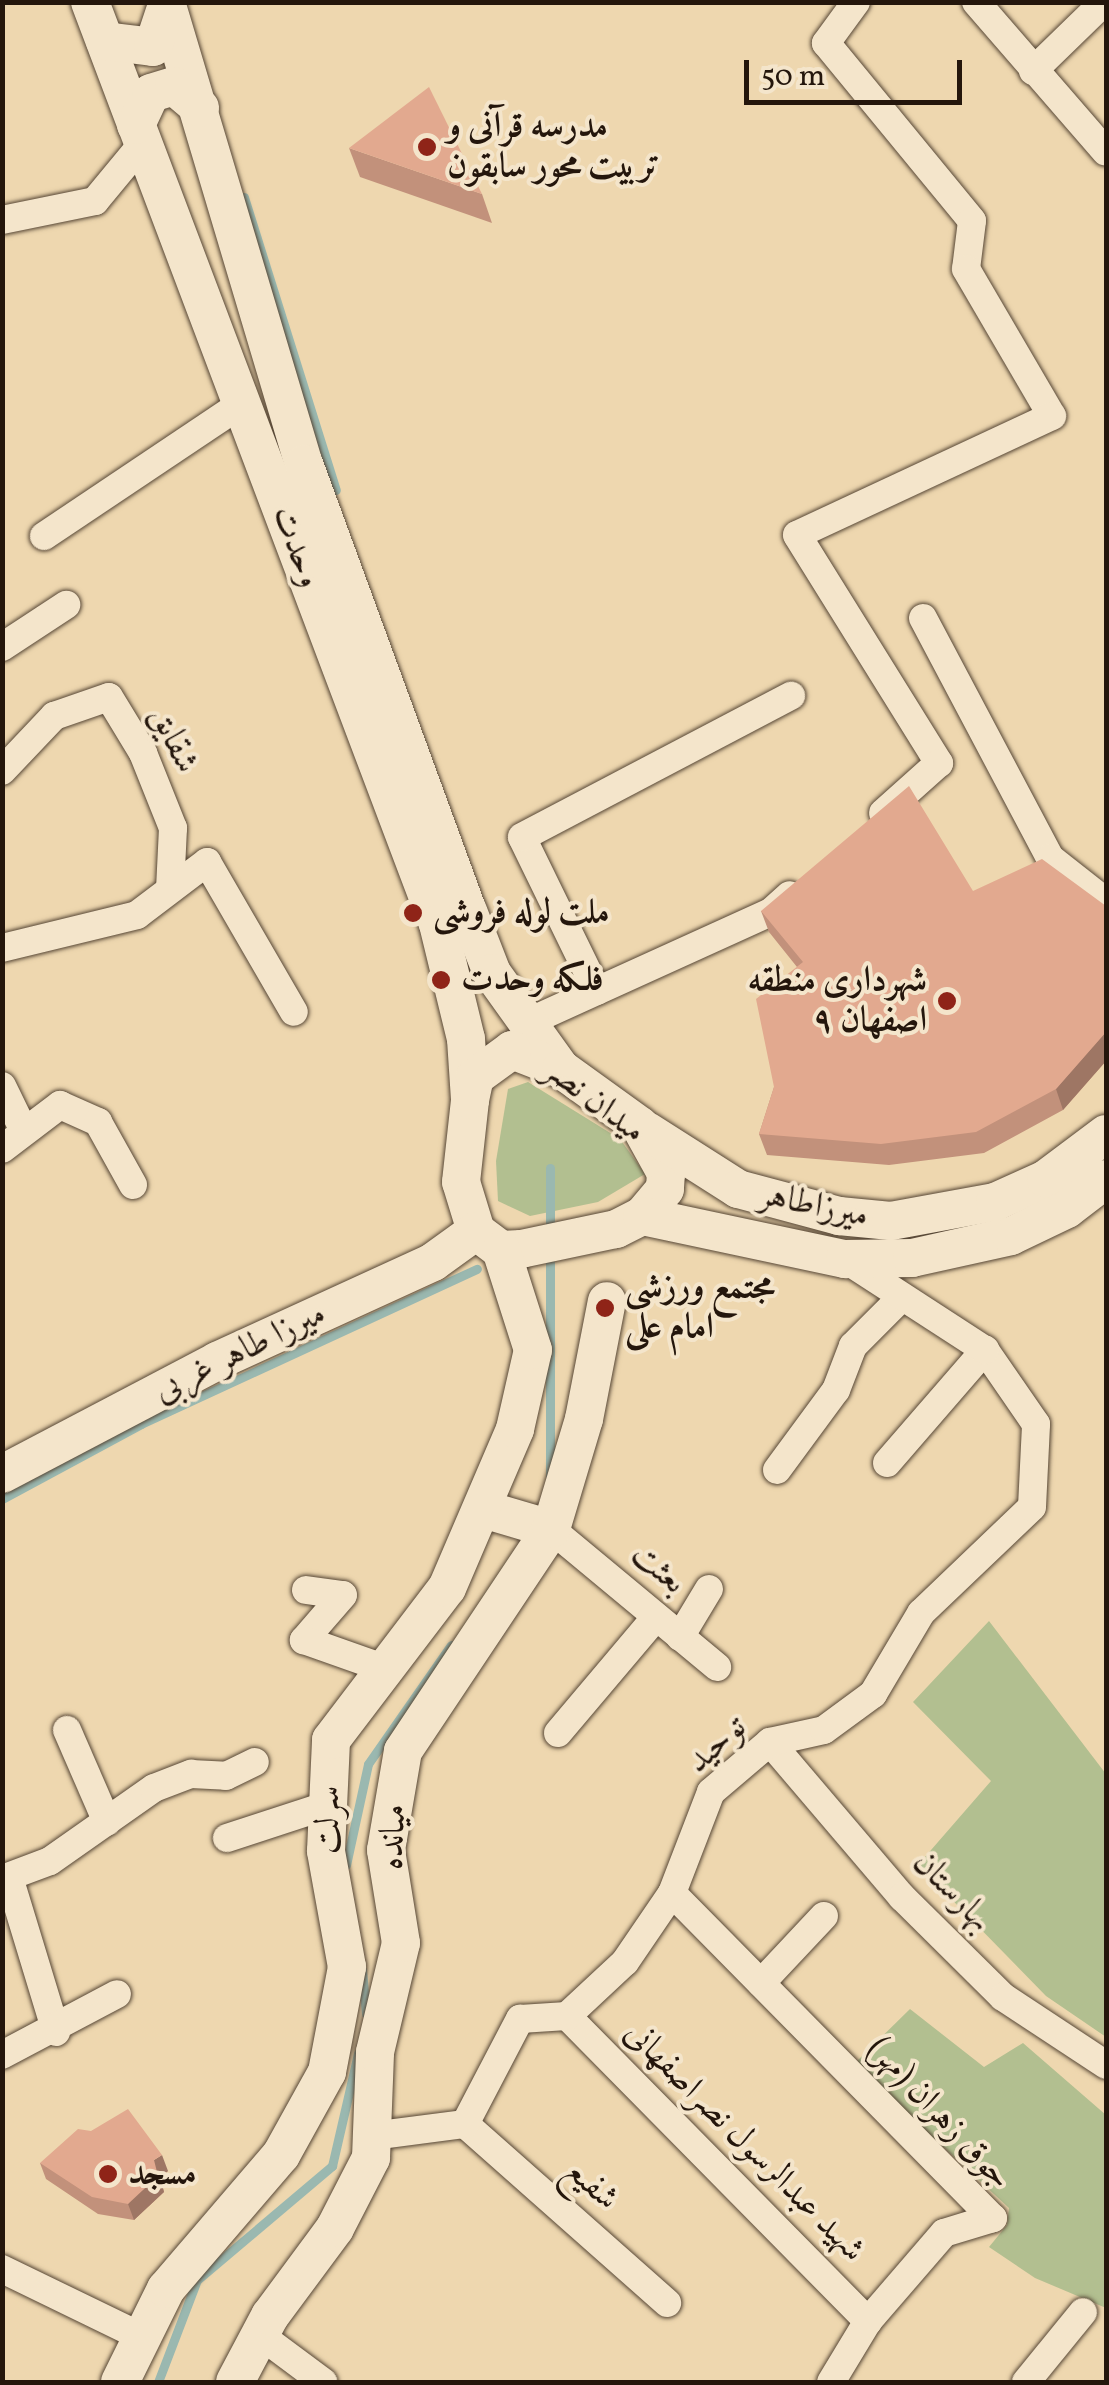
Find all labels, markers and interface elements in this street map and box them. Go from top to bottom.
scale bar [749,40,966,102]
text: 50 m [761,56,825,98]
place label: مدرسه قرآنی و تربیت محور سابقون [447,106,660,188]
marker: مدرسه قرآنی و تربیت محور سابقون [416,136,438,158]
street label: وحدت [261,500,331,594]
street label: شقایق [139,700,207,780]
place label: ملت لوله فروشی [433,892,610,934]
marker: ملت لوله فروشی [402,902,424,924]
place label: فلکه وحدت [461,959,604,1001]
place label: شهرداری منطقه ۹ اصفهان [748,960,927,1042]
marker: فلکه وحدت [430,969,452,991]
marker: شهرداری منطقه ۹ اصفهان [936,990,958,1012]
street label: میدان نصر [535,1049,653,1153]
street label: میرزاطاهر [756,1174,872,1238]
place label: مجتمع ورزشی امام علی [625,1267,775,1349]
street label: میرزا طاهر غربی [147,1293,333,1413]
marker: مجتمع ورزشی امام علی [594,1297,616,1319]
street label: بعثت [622,1534,694,1604]
street label: توحید [678,1707,756,1783]
street label: سرلت [308,1786,350,1854]
street label: میانده [371,1803,417,1871]
street label: بهارستان [903,1843,1001,1941]
street label: شهید عبدالرسول نصراصفهانی [615,2013,873,2271]
street label: جوق زهران (مهر) [858,2029,1020,2199]
street label: شفیع [555,2150,627,2220]
place label: مسجد [128,2153,197,2195]
marker: مسجد [97,2163,119,2185]

